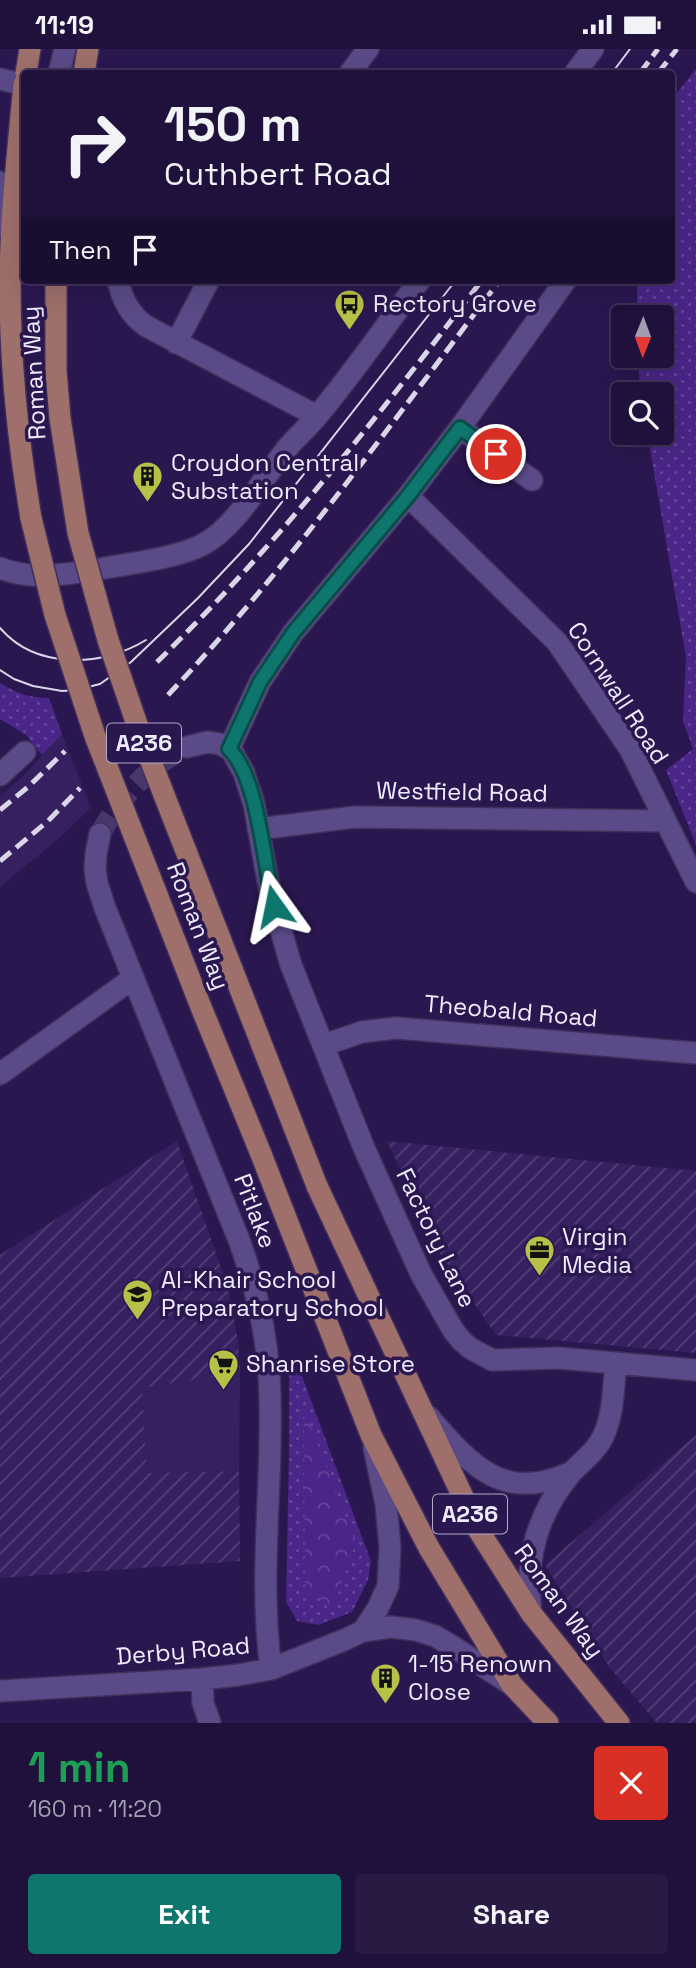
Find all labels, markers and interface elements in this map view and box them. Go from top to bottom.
text: 11:19 [35,8,94,42]
text: 150 m [164,93,302,155]
icon: right [49,98,140,189]
text: Cuthbert Road [164,154,392,194]
icon: arrive [126,231,164,269]
text: Then [49,233,112,267]
bus stop icon: Rectory Grove [333,287,367,331]
place label: Rectory Grove [373,288,537,319]
street label: Roman Way [15,305,52,441]
north arrow [611,305,674,367]
map controls [611,305,674,445]
button: search [611,382,674,445]
pin [466,424,526,484]
icon: arrive [477,435,515,473]
place label: Croydon Central Substation [171,447,359,506]
building icon: Croydon Central Substation [131,460,165,504]
street label: Cornwall Road [561,616,676,770]
road number: A236 [107,723,181,763]
street label: Westfield Road [376,775,548,808]
street label: Roman Way [160,858,237,994]
position arrow [237,869,311,943]
street label: Theobald Road [423,987,599,1034]
street label: Factory Lane [389,1163,484,1313]
street label: Pitlake [227,1169,284,1253]
place label: Virgin Media [562,1221,632,1280]
office icon: Virgin Media [522,1234,556,1278]
place label: Al-Khair School Preparatory School [161,1264,384,1323]
school or university icon: Al-Khair School Preparatory School [121,1277,155,1321]
supermarket icon: Shanrise Store [206,1347,240,1391]
place label: Shanrise Store [246,1348,415,1379]
road number: A236 [433,1495,507,1533]
street label: Roman Way [507,1537,611,1664]
street label: Derby Road [115,1629,251,1672]
place label: 1-15 Renown Close [408,1648,552,1707]
building icon: 1-15 Renown Close [368,1661,402,1705]
text: 1 min [28,1741,131,1794]
button: close [594,1746,668,1820]
text: 160 m · 11:20 [28,1794,162,1824]
button: Exit [28,1874,341,1954]
button: Share [355,1874,668,1954]

